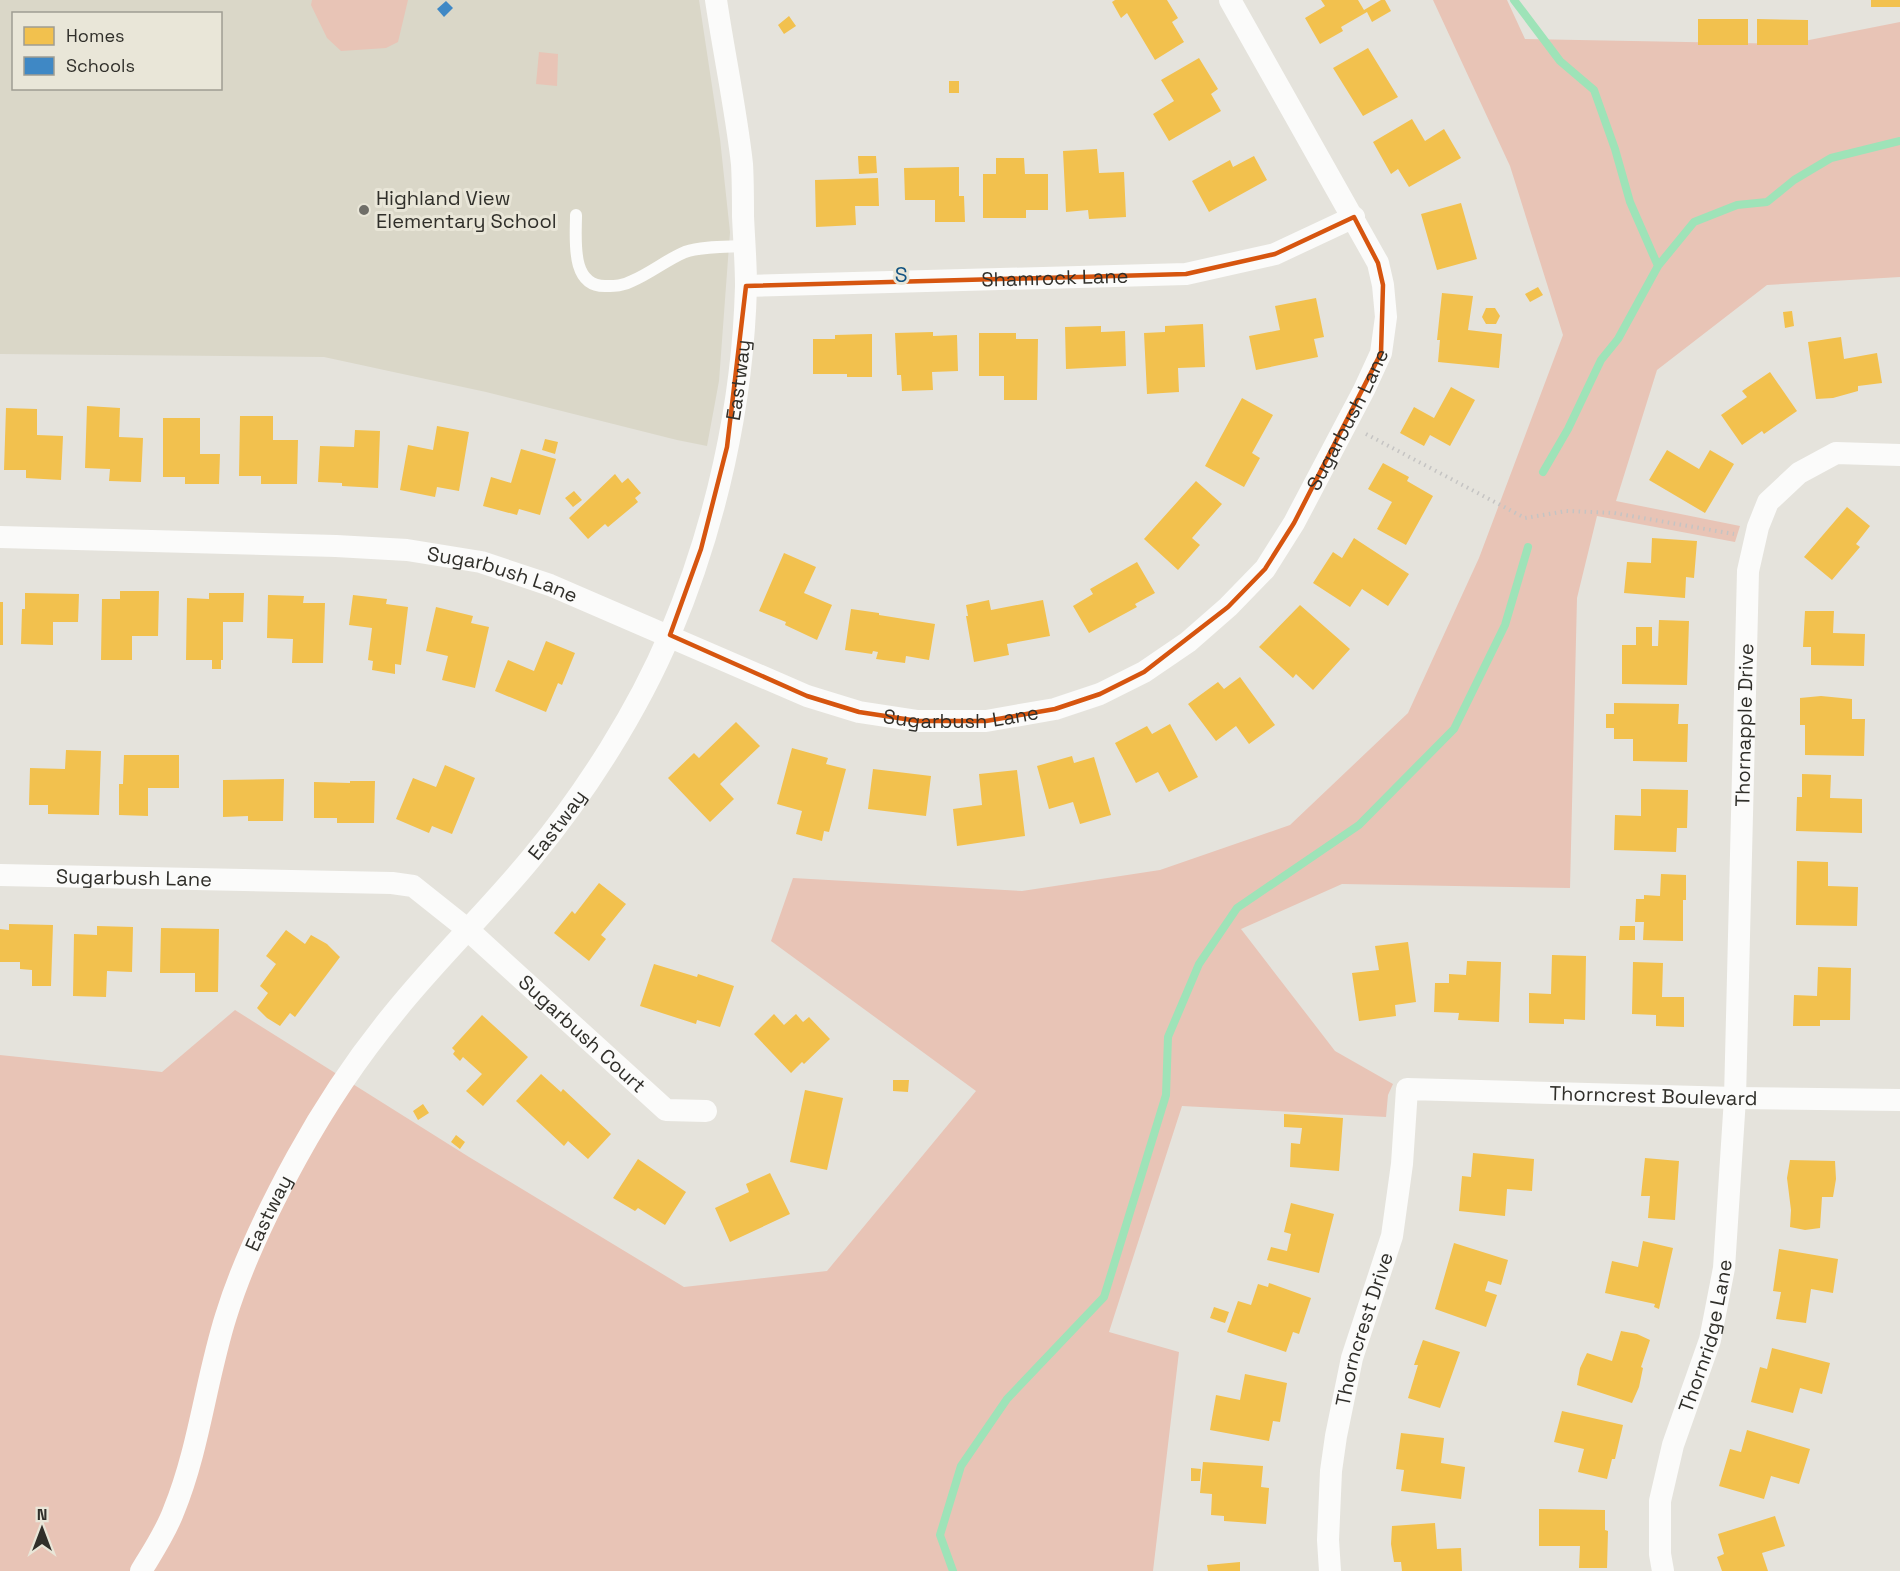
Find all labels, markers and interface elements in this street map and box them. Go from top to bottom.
legend [12,12,222,90]
text: Homes [66,24,125,47]
text: Schools [66,54,135,77]
place label: Highland View Elementary School [376,185,557,234]
marker: Highland View Elementary School [357,203,371,217]
district label: S [895,261,909,288]
street label: Shamrock Lane [981,263,1129,293]
street label: Eastway [720,338,756,423]
street label: Sugarbush Lane [1300,344,1394,495]
street label: Sugarbush Lane [425,540,582,608]
street label: Thornapple Drive [1729,643,1759,807]
street label: Sugarbush Lane [881,699,1040,734]
street label: Eastway [522,785,592,865]
street label: Sugarbush Lane [56,863,212,892]
street label: Sugarbush Court [513,969,651,1098]
street label: Thorncrest Boulevard [1549,1080,1758,1111]
street label: Eastway [239,1170,298,1255]
street label: Thorncrest Drive [1329,1249,1399,1409]
street label: Thornridge Lane [1672,1259,1738,1416]
north arrow [12,1499,72,1559]
text: N [37,1504,47,1525]

